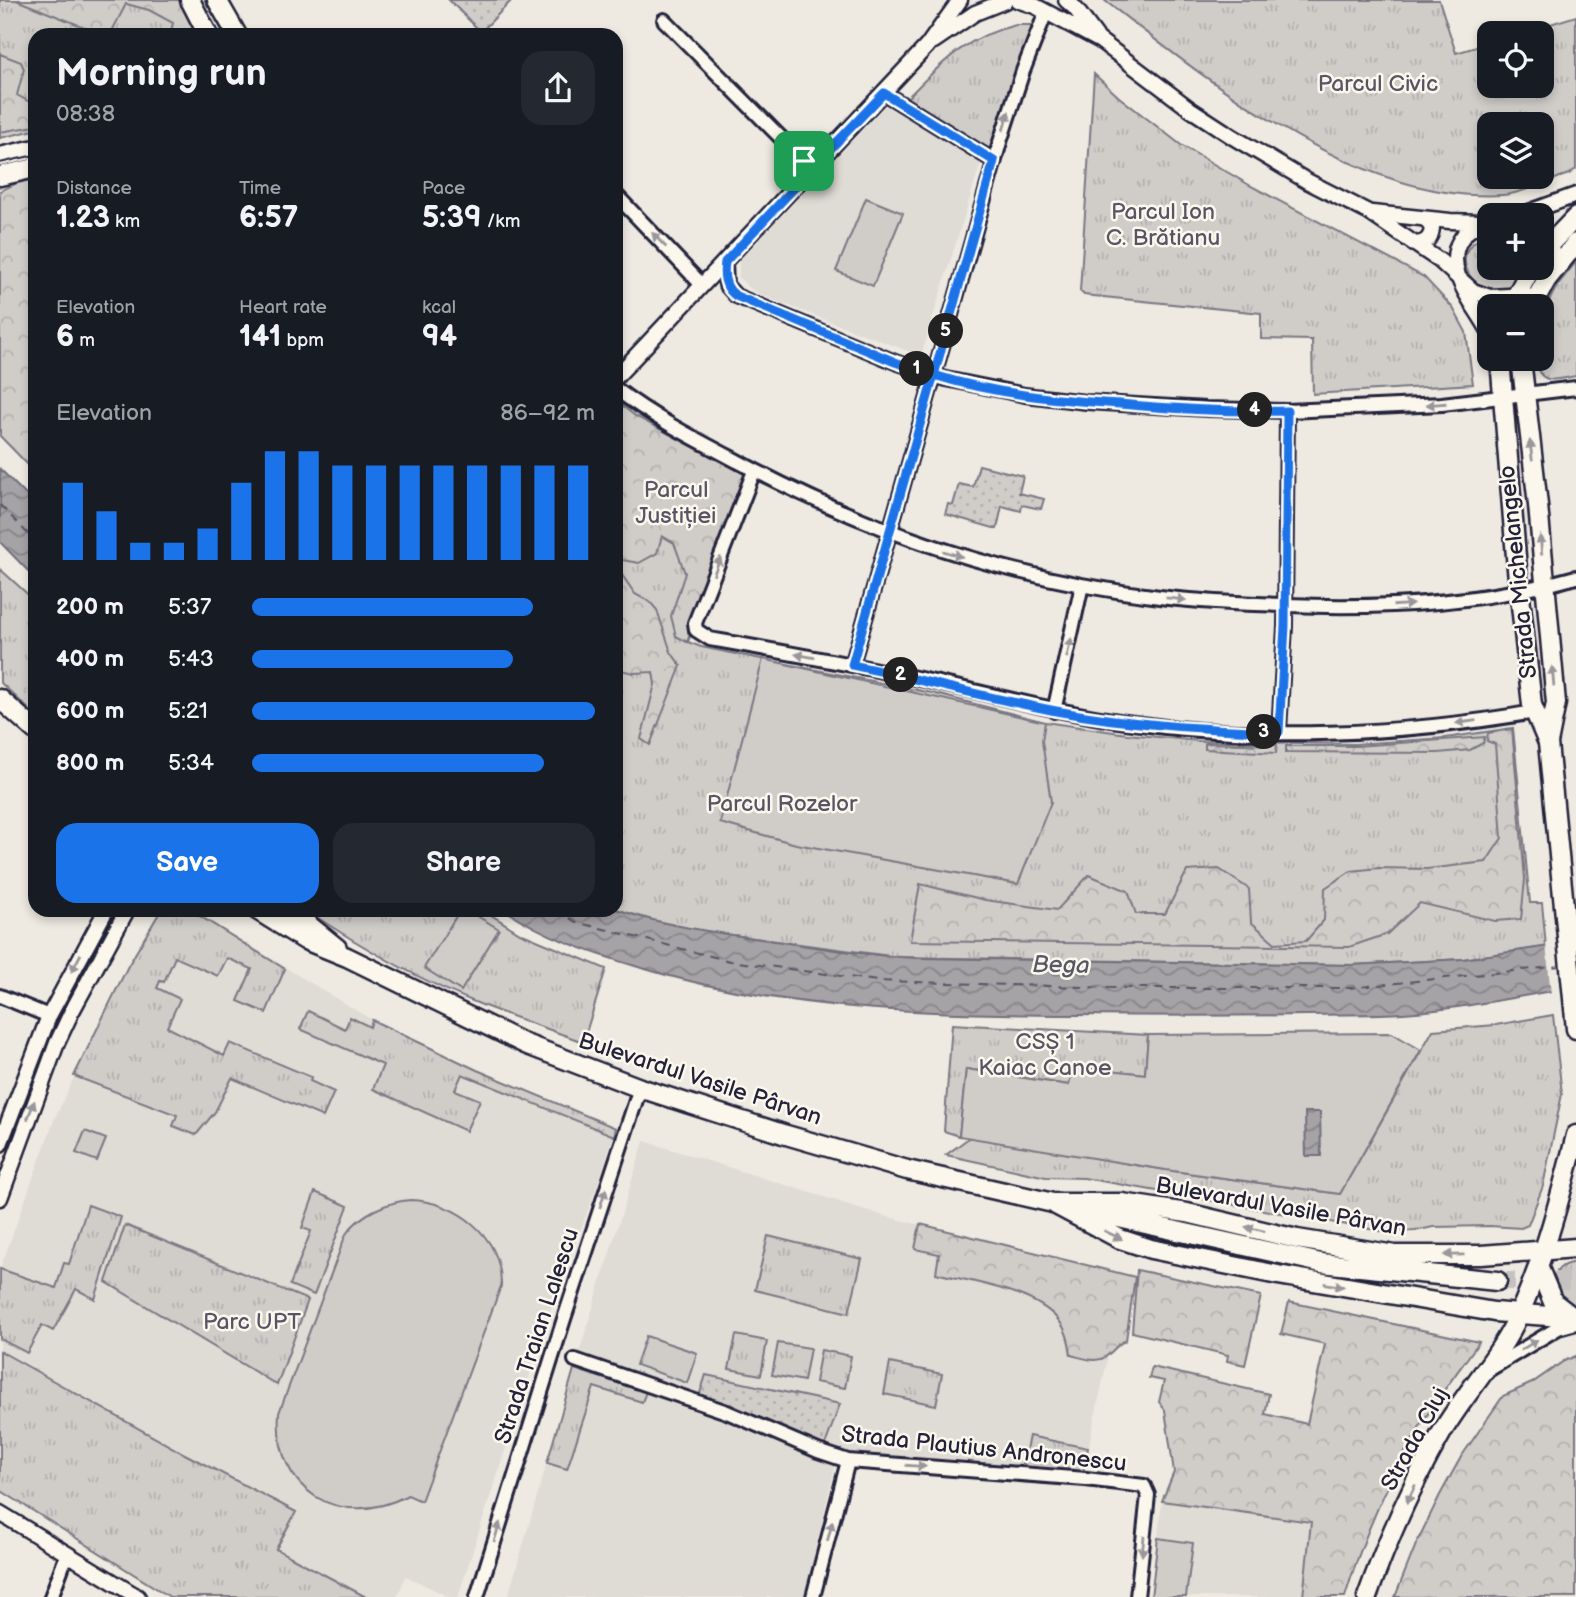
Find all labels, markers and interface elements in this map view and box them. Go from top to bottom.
map controls [1477,21,1554,371]
button: locate [1477,21,1554,98]
text: Morning run [56,51,267,96]
button: share [521,51,595,125]
park label: Parcul Civic [1318,70,1438,98]
text: 08:38 [56,100,115,128]
one-way arrow [1002,110,1012,131]
button: layers [1477,112,1554,189]
pin [774,131,834,191]
icon: arrive [785,142,823,180]
text: Distance [56,177,132,200]
text: Time [239,177,281,200]
text: Pace [422,177,465,200]
park label: Parcul Ion C. Brătianu [1106,198,1220,252]
text: 1.23 [56,200,110,236]
text: 6:57 [239,200,298,236]
text: 5:39 [422,200,482,236]
button: + [1477,203,1554,280]
text: km [110,210,140,233]
text: /km [482,210,520,233]
one-way arrow [652,232,668,249]
button: − [1477,294,1554,371]
text: Elevation [56,296,135,319]
text: Heart rate [239,296,327,319]
text: kcal [422,296,456,319]
pin: 5 [928,314,964,348]
text: 6 [56,319,74,355]
text: 141 [239,319,281,355]
text: 94 [422,319,457,355]
text: 5 [940,319,951,342]
text: m [74,329,95,352]
text: bpm [281,329,324,352]
pin: 1 [900,352,934,386]
text: 1 [913,357,921,380]
pin: 4 [1238,392,1272,428]
text: 4 [1249,398,1260,421]
text: Elevation [56,399,152,427]
text: 86–92 m [500,399,595,427]
one-way arrow [1424,399,1446,410]
one-way arrow [1526,439,1537,461]
street label: Strada Michelangelo [1493,464,1543,680]
park label: Parcul Justiției [636,476,716,530]
one-way arrow [1535,534,1546,556]
one-way arrow [943,549,964,559]
one-way arrow [711,555,722,576]
text: 200 m [56,593,124,621]
text: 5:37 [168,593,211,621]
one-way arrow [1165,594,1187,605]
one-way arrow [1392,599,1414,610]
one-way arrow [1063,637,1074,659]
text: 400 m [56,645,124,673]
text: 5:43 [168,645,214,673]
one-way arrow [794,650,816,661]
pin: 2 [884,658,918,692]
text: 2 [895,663,906,686]
one-way arrow [1547,665,1558,687]
text: 600 m [56,697,124,725]
text: 5:21 [168,697,208,725]
pin: 3 [1246,714,1282,750]
one-way arrow [1455,717,1477,728]
text: 3 [1258,720,1269,743]
text: 800 m [56,749,124,777]
text: 5:34 [168,749,214,777]
park label: Parcul Rozelor [707,790,858,818]
button: Save [56,823,319,903]
button: Share [333,823,595,903]
water label: Bega [1032,950,1090,980]
one-way arrow [70,953,82,972]
street label: Bulevardul Vasile Pârvan [575,1026,825,1132]
park label: CSȘ 1 Kaiac Canoe [978,1028,1112,1082]
one-way arrow [26,1100,37,1121]
street label: Bulevardul Vasile Pârvan [1153,1171,1409,1243]
one-way arrow [598,1188,609,1209]
one-way arrow [1244,1223,1266,1234]
street label: Strada Traian Lalescu [489,1225,585,1447]
one-way arrow [1103,1229,1123,1240]
one-way arrow [1442,1250,1464,1261]
one-way arrow [1323,1280,1345,1291]
park label: Parc UPT [203,1308,301,1336]
one-way arrow [1519,1339,1538,1352]
street label: Strada Cluj [1375,1382,1455,1496]
street label: Strada Plautius Andronescu [840,1420,1128,1478]
one-way arrow [905,1461,927,1472]
one-way arrow [1405,1484,1417,1504]
one-way arrow [825,1520,836,1542]
one-way arrow [493,1521,503,1542]
one-way arrow [1137,1535,1148,1557]

